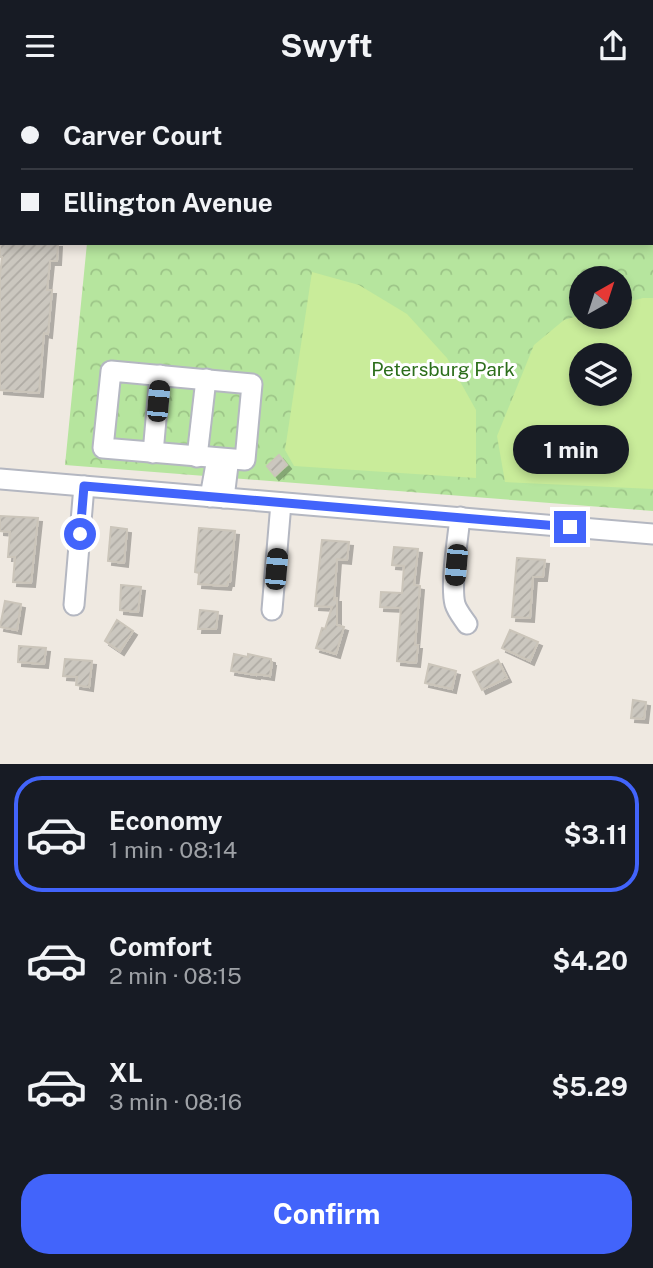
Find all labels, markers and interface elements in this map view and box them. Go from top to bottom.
icon: menu [21,27,59,65]
text: Swyft [280,27,373,64]
icon: share [594,27,632,65]
text: Carver Court [63,120,222,151]
text: Ellington Avenue [63,187,273,218]
north arrow [569,266,632,329]
map controls [569,266,632,406]
button: layers [569,343,632,406]
park label: Petersburg Park [371,358,515,380]
car [146,379,171,423]
callout: 1 min [512,425,628,475]
text: 1 min [543,436,599,463]
route end [554,511,586,543]
route start [64,518,96,550]
car [444,543,469,587]
car [264,547,289,591]
icon: car [25,803,88,866]
text: Economy [109,805,222,836]
text: $3.11 [564,819,628,850]
text: 1 min · 08:14 [109,836,237,863]
icon: car [25,929,88,992]
text: Comfort [109,931,212,962]
text: $4.20 [552,945,628,976]
text: 2 min · 08:15 [109,962,242,989]
icon: car [25,1055,88,1118]
text: XL [109,1057,143,1088]
text: $5.29 [552,1071,628,1102]
text: 3 min · 08:16 [109,1088,242,1115]
button: Confirm [21,1174,632,1254]

